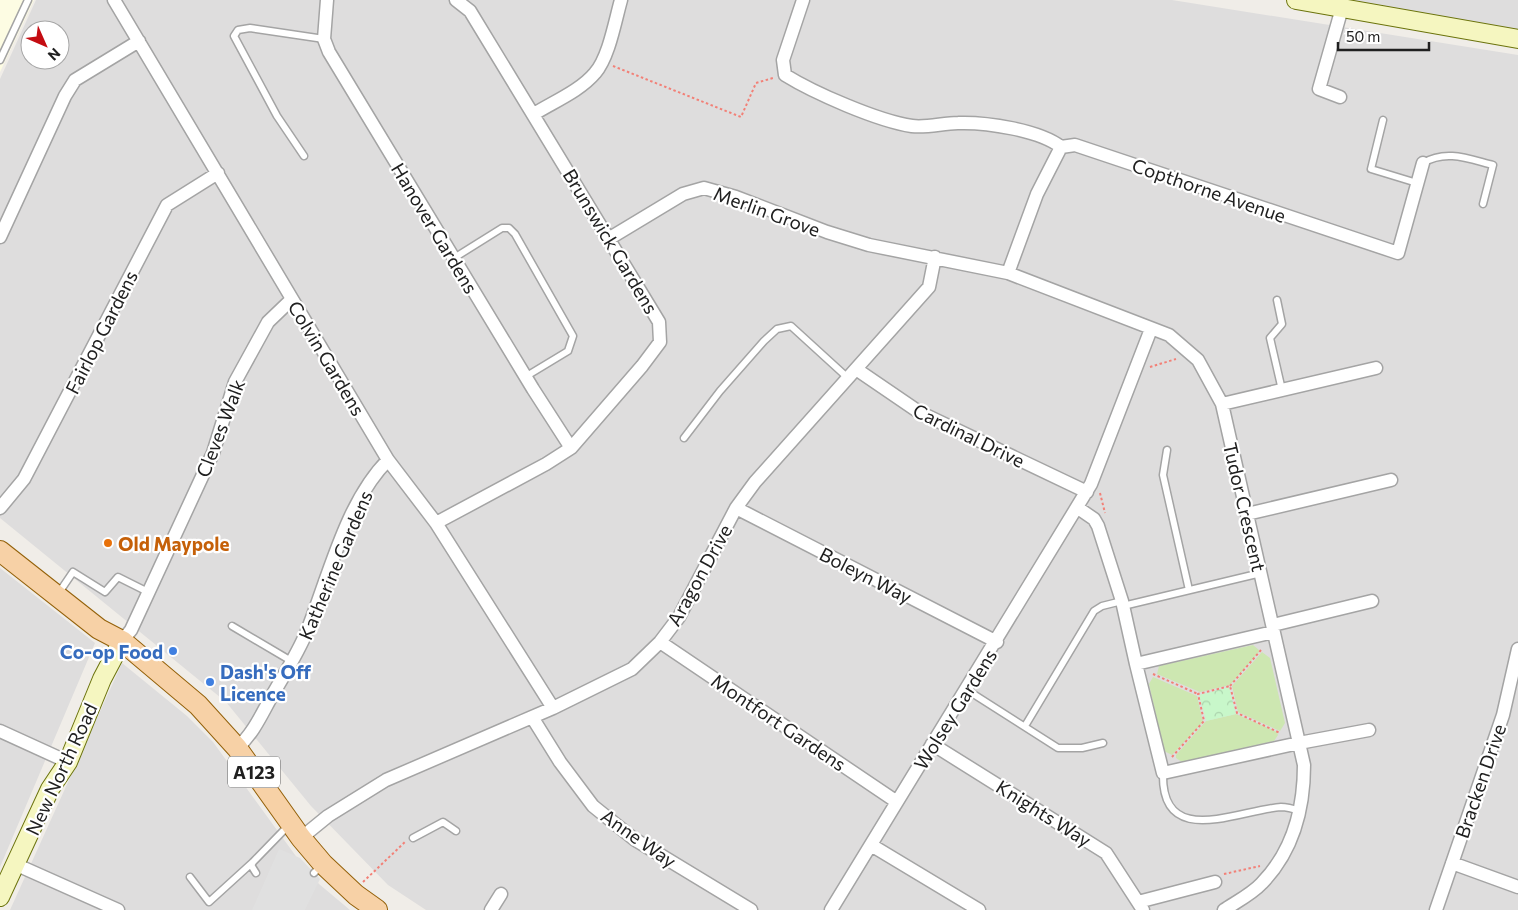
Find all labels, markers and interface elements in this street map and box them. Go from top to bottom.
north arrow [20,20,70,70]
scale bar [1338,20,1429,52]
text: 50 m [1346,27,1380,45]
text: N [45,45,64,64]
street label: Copthorne Avenue [1129,153,1289,227]
street label: Hanover Gardens [387,158,483,298]
street label: Brunswick Gardens [559,164,663,318]
street label: Merlin Grove [711,181,823,241]
street label: Fairlop Gardens [60,266,142,398]
street label: Colvin Gardens [284,296,370,420]
street label: Cleves Walk [191,376,249,480]
street label: Cardinal Drive [909,398,1029,472]
street label: Tudor Crescent [1219,440,1271,574]
street label: Katherine Gardens [293,487,377,643]
street label: Aragon Drive [662,520,736,630]
place label: Old Maypole [118,532,229,555]
marker: Old Maypole [102,537,114,549]
street label: Boleyn Way [816,542,916,608]
place label: Co-op Food [60,640,163,663]
street label: Wolsey Gardens [909,644,1001,774]
marker: Co-op Food [167,645,179,657]
place label: Dash's Off Licence [220,660,312,705]
street label: Montfort Gardens [707,668,851,776]
marker: Dash's Off Licence [204,676,216,688]
street label: New North Road [20,699,102,839]
street label: Bracken Drive [1450,721,1510,841]
road number: A123 [228,756,280,788]
street label: Knights Way [992,775,1096,851]
street label: Anne Way [597,804,681,872]

